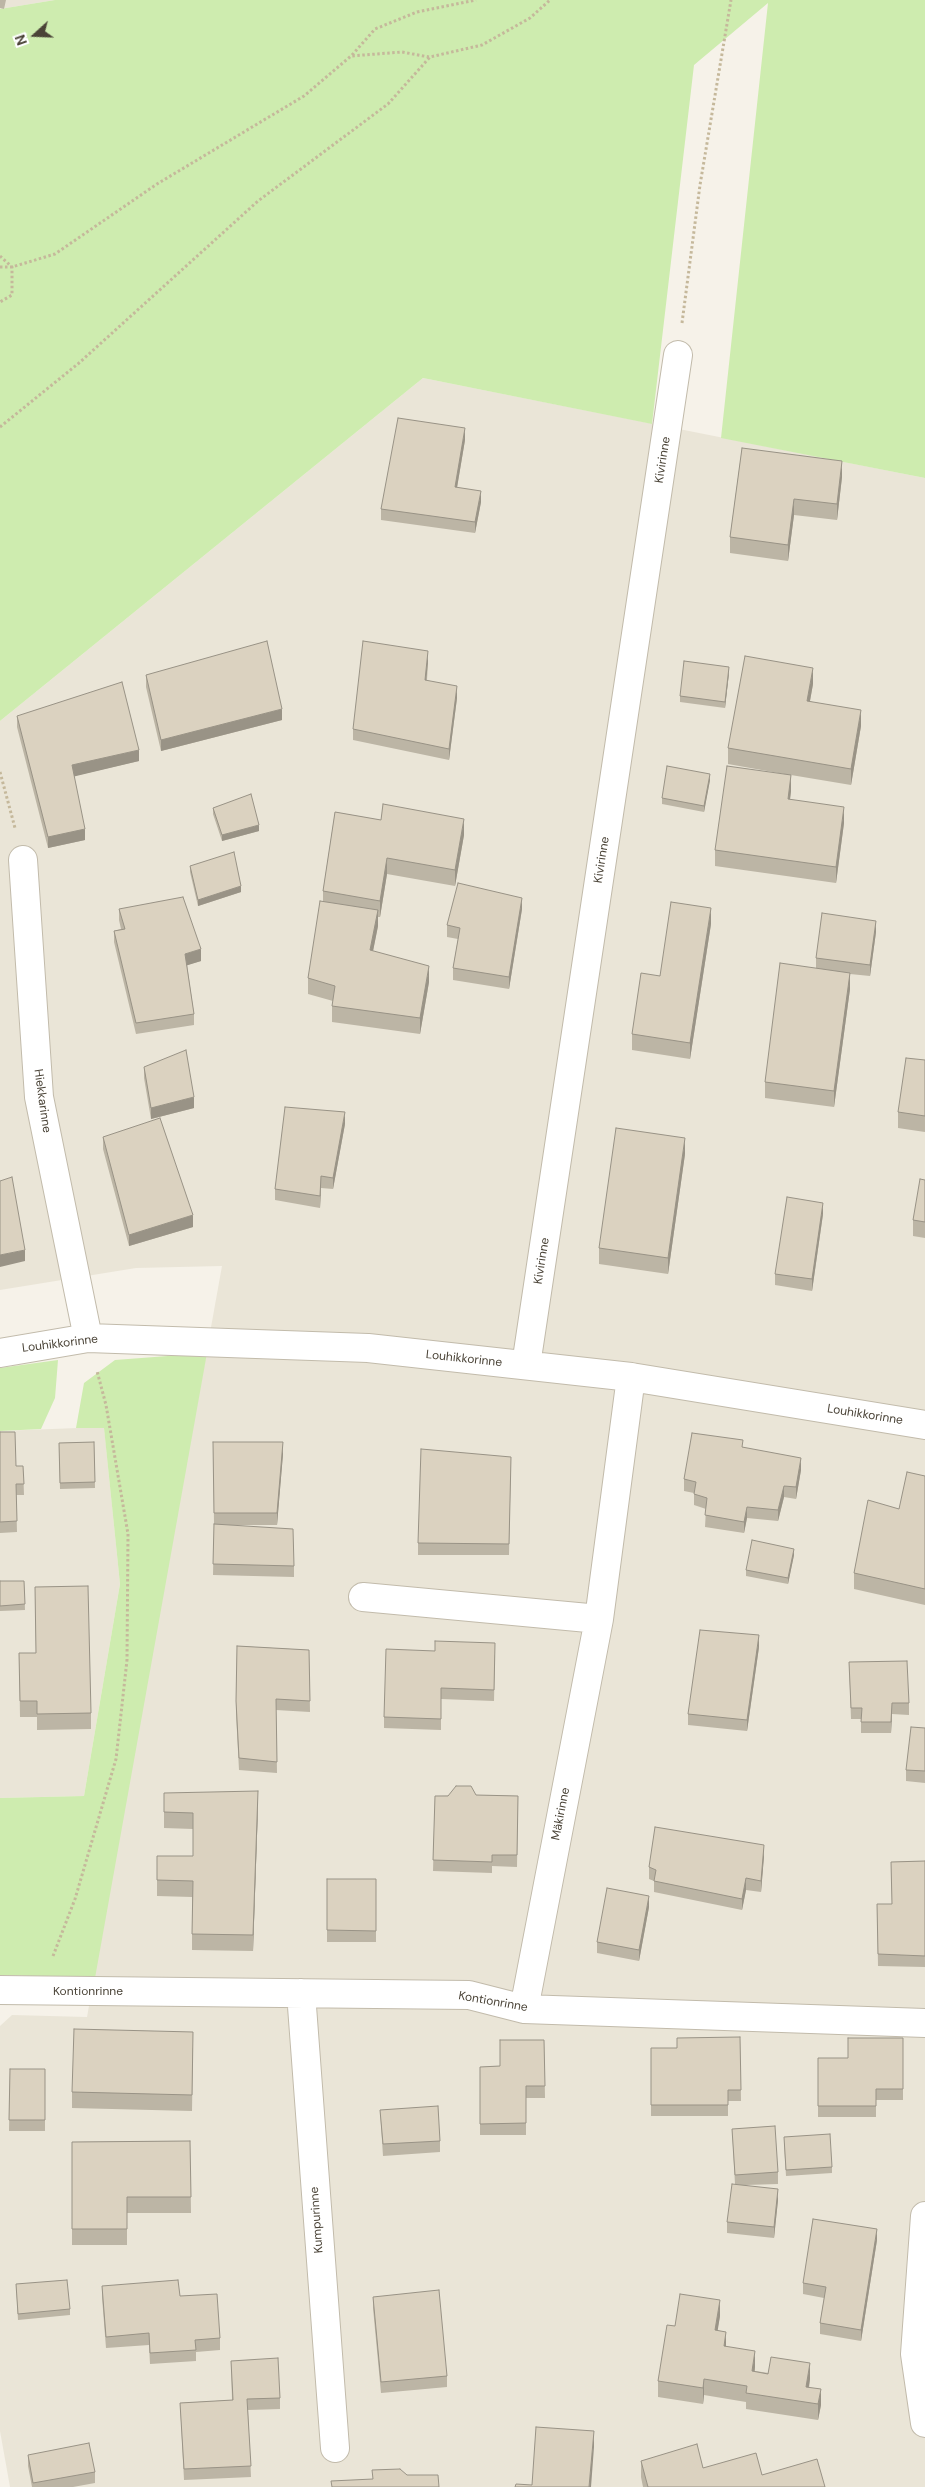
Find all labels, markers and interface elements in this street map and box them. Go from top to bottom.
north arrow [10,10,60,60]
text: N [11,32,31,48]
street label: Kivirinne [652,436,674,484]
street label: Kivirinne [591,836,613,884]
street label: Hiekkarinne [30,1068,54,1134]
street label: Kivirinne [531,1237,553,1285]
street label: Louhikkorinne [21,1332,99,1356]
street label: Louhikkorinne [425,1348,503,1370]
street label: Louhikkorinne [826,1402,904,1428]
street label: Mäkirinne [549,1786,573,1842]
street label: Kontionrinne [53,1985,123,1999]
street label: Kontionrinne [457,1989,529,2015]
street label: Kumpurinne [307,2186,327,2254]

